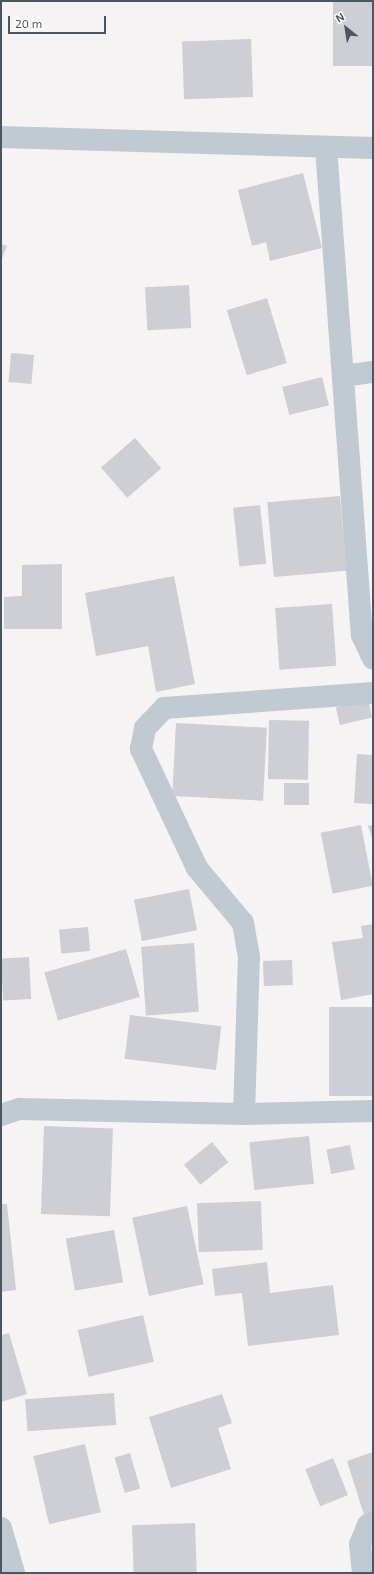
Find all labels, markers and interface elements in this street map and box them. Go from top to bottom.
scale bar [10,8,108,34]
north arrow [326,8,366,48]
text: N [333,10,346,25]
text: 20 m [15,16,42,30]

